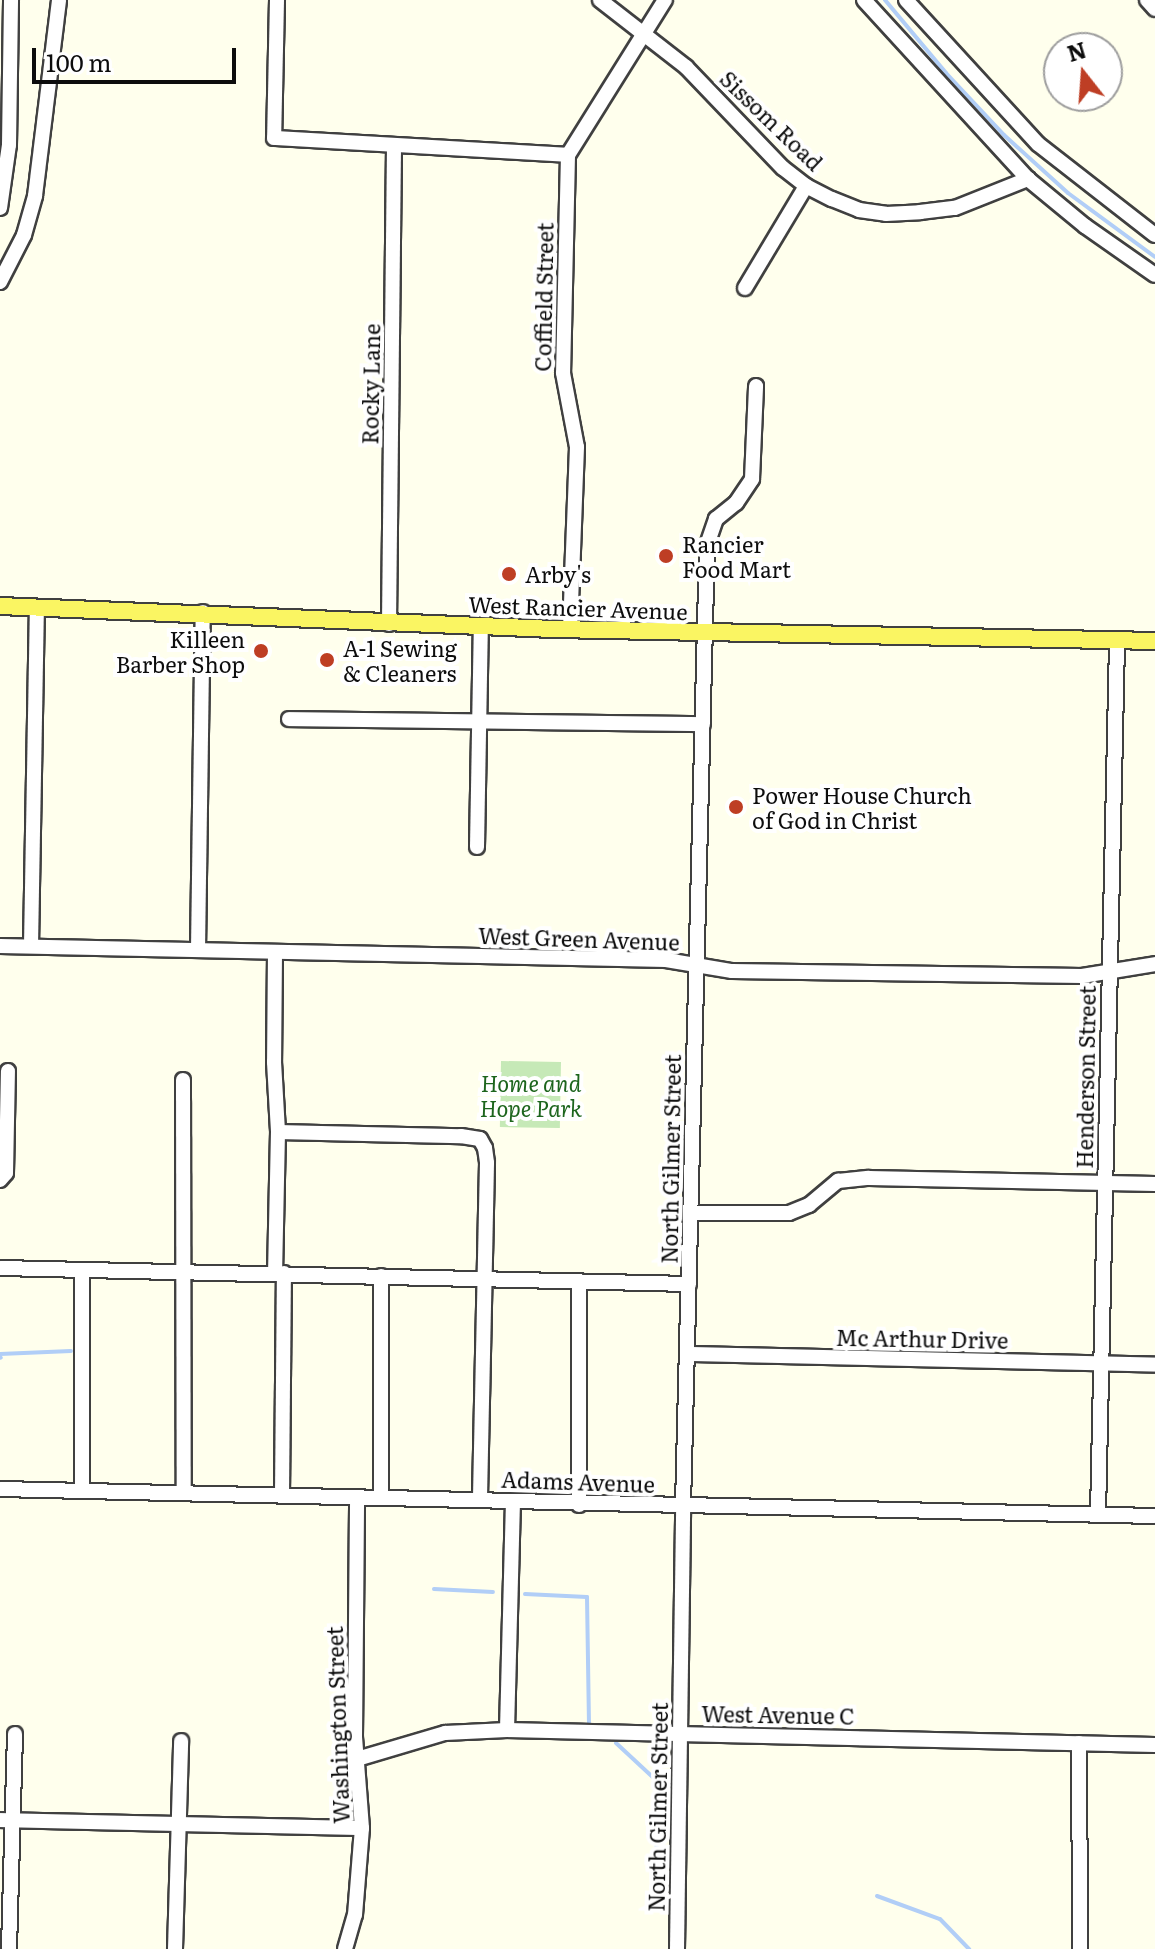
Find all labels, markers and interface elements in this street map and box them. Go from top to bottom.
scale bar [36,32,240,82]
north arrow [1043,32,1123,112]
text: N [1063,32,1090,69]
text: 100 m [46,44,112,79]
street label: Sissom Road [715,65,829,175]
street label: Coffield Street [528,222,558,372]
street label: Rocky Lane [356,323,384,445]
place label: Rancier Food Mart [682,530,791,582]
marker: Rancier Food Mart [657,547,675,565]
place label: Arby's [525,561,591,587]
marker: Arby's [500,565,518,583]
street label: West Rancier Avenue [468,590,688,624]
place label: Killeen Barber Shop [116,625,245,676]
place label: A-1 Sewing & Cleaners [343,634,457,686]
marker: Killeen Barber Shop [252,642,270,660]
marker: A-1 Sewing & Cleaners [318,651,336,669]
place label: Power House Church of God in Christ [752,781,972,832]
marker: Power House Church of God in Christ [727,798,745,816]
street label: West Green Avenue [478,921,680,955]
street label: Henderson Street [1070,985,1100,1169]
street label: North Gilmer Street [655,1054,685,1264]
park label: Home and Hope Park [480,1069,582,1120]
street label: Mc Arthur Drive [835,1323,1009,1353]
street label: Adams Avenue [501,1465,655,1497]
street label: Washington Street [320,1626,354,1824]
street label: West Avenue C [701,1699,855,1729]
street label: North Gilmer Street [642,1702,672,1912]

